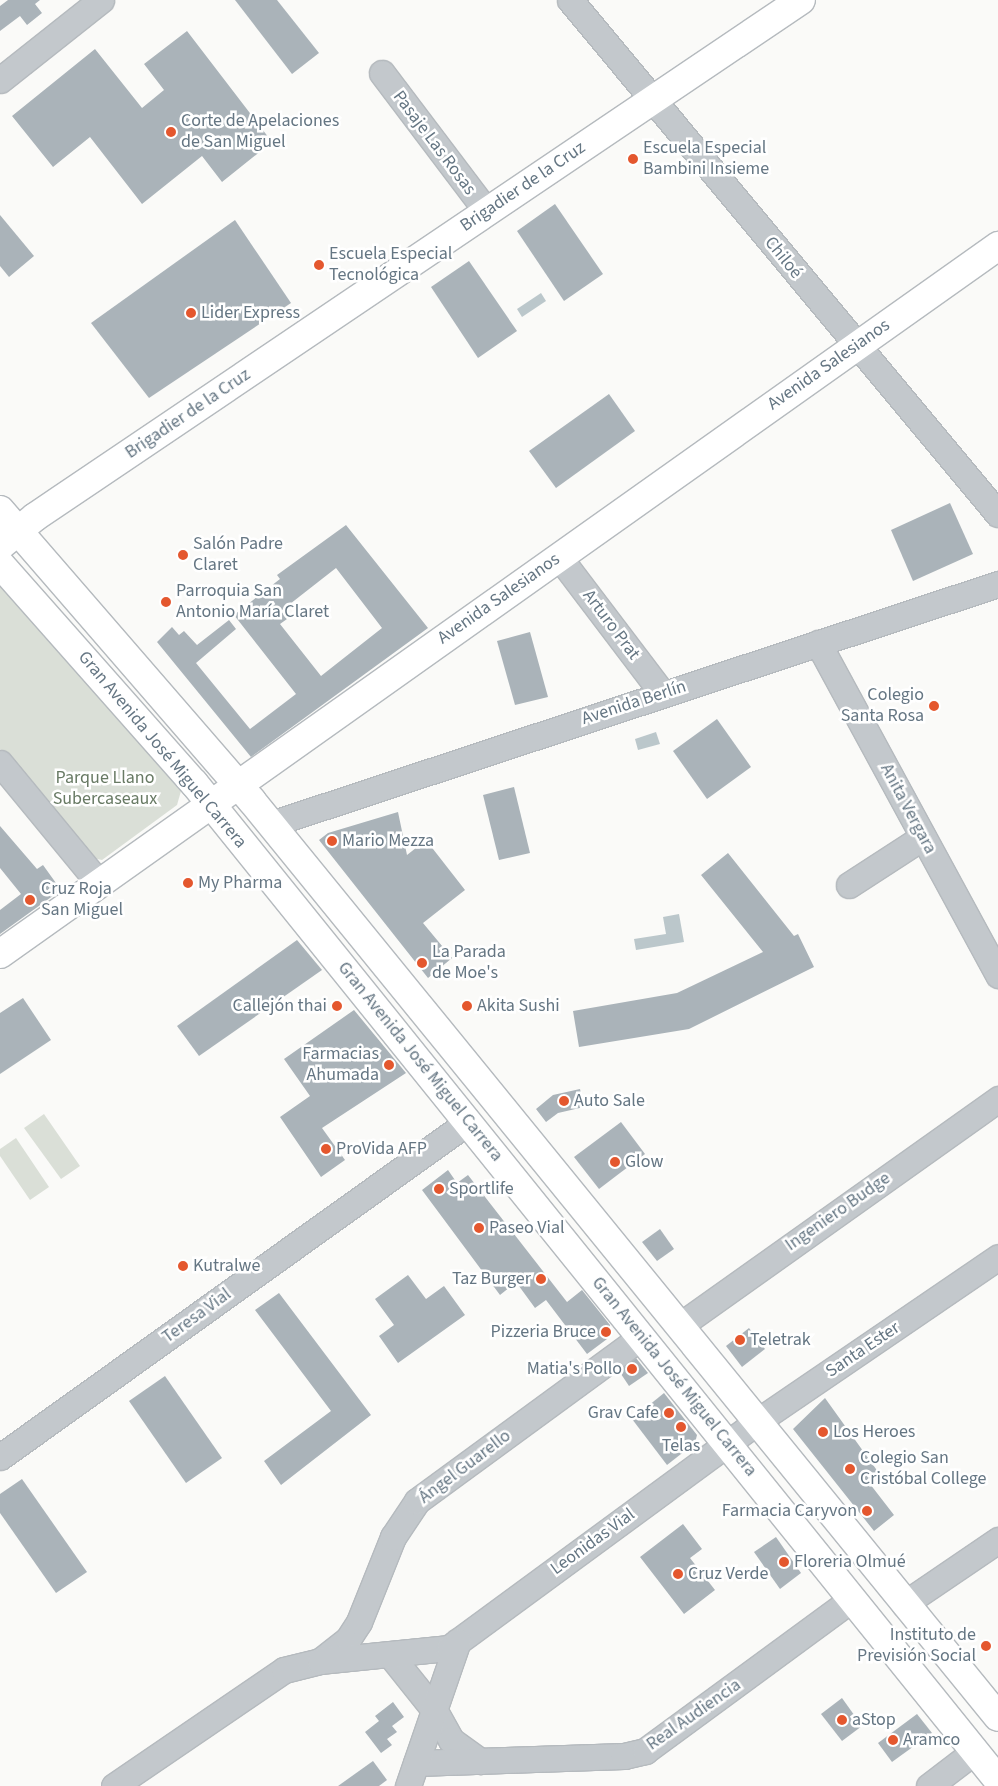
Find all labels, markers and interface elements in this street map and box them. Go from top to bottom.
street label: Pasaje Las Rosas [388,87,480,199]
place label: Corte de Apelaciones de San Miguel [181,111,339,154]
marker: Corte de Apelaciones de San Miguel [165,126,177,138]
street label: Brigadier de la Cruz [456,137,590,237]
place label: Escuela Especial Bambini Insieme [643,138,769,180]
marker: Escuela Especial Bambini Insieme [627,153,639,165]
street label: Chiloé [760,233,806,283]
place label: Escuela Especial Tecnológica [329,244,452,286]
marker: Escuela Especial Tecnológica [313,259,325,271]
place label: Lider Express [201,302,300,324]
marker: Lider Express [185,307,197,319]
street label: Avenida Salesianos [764,315,894,415]
street label: Brigadier de la Cruz [121,364,255,464]
place label: Salón Padre Claret [193,534,283,576]
marker: Salón Padre Claret [177,549,189,561]
street label: Avenida Salesianos [434,549,564,649]
place label: Parroquia San Antonio María Claret [176,581,329,624]
street label: Arturo Prat [578,586,644,664]
marker: Parroquia San Antonio María Claret [160,596,172,608]
street label: Gran Avenida José Miguel Carrera [73,647,251,853]
street label: Avenida Berlín [579,676,689,730]
place label: Colegio Santa Rosa [841,685,924,728]
marker: Colegio Santa Rosa [928,700,940,712]
street label: Anita Vergara [875,760,941,858]
park label: Parque Llano Subercaseaux [53,768,157,811]
place label: Mario Mezza [342,830,434,852]
marker: Mario Mezza [326,835,338,847]
place label: My Pharma [198,872,282,894]
marker: My Pharma [182,877,194,889]
place label: Cruz Roja San Miguel [41,879,123,922]
marker: Cruz Roja San Miguel [23,893,37,907]
place label: La Parada de Moe's [432,942,506,984]
marker: La Parada de Moe's [416,957,428,969]
street label: Gran Avenida José Miguel Carrera [333,958,507,1166]
place label: Callejón thai [233,995,327,1017]
place label: Akita Sushi [477,995,560,1017]
marker: Callejón thai [331,1000,343,1012]
marker: Akita Sushi [461,1000,473,1012]
place label: Farmacias Ahumada [302,1044,379,1086]
marker: Farmacias Ahumada [383,1059,395,1071]
place label: Auto Sale [574,1090,645,1112]
marker: Auto Sale [558,1095,570,1107]
place label: ProVida AFP [336,1138,427,1160]
marker: ProVida AFP [320,1143,332,1155]
place label: Glow [625,1151,663,1173]
marker: Glow [609,1156,621,1168]
street label: Ingeniero Budge [781,1168,895,1256]
place label: Sportlife [449,1178,514,1200]
marker: Sportlife [433,1183,445,1195]
place label: Paseo Vial [489,1217,565,1239]
marker: Paseo Vial [473,1222,485,1234]
place label: Kutralwe [193,1255,260,1277]
marker: Kutralwe [177,1260,189,1272]
place label: Taz Burger [452,1268,531,1290]
marker: Taz Burger [535,1273,547,1285]
street label: Gran Avenida José Miguel Carrera [587,1273,761,1481]
street label: Teresa Vial [158,1284,236,1348]
street label: Santa Ester [822,1317,904,1383]
place label: Pizzeria Bruce [491,1321,596,1343]
marker: Pizzeria Bruce [600,1326,612,1338]
place label: Teletrak [750,1329,811,1351]
marker: Teletrak [734,1334,746,1346]
place label: Matia's Pollo [527,1358,622,1380]
marker: Matia's Pollo [626,1363,638,1375]
place label: Grav Cafe [588,1402,659,1424]
marker: Grav Cafe [663,1407,675,1419]
marker: Telas [675,1421,687,1433]
place label: Los Heroes [833,1421,915,1443]
street label: Ángel Guarello [415,1425,515,1509]
marker: Los Heroes [817,1426,829,1438]
place label: Telas [662,1435,700,1457]
place label: Colegio San Cristóbal College [860,1448,986,1490]
marker: Colegio San Cristóbal College [844,1463,856,1475]
place label: Farmacia Caryvon [722,1500,857,1522]
street label: Leonidas Vial [547,1504,639,1580]
marker: Farmacia Caryvon [861,1505,873,1517]
place label: Floreria Olmué [794,1551,906,1573]
marker: Floreria Olmué [778,1556,790,1568]
place label: Cruz Verde [688,1563,768,1585]
marker: Cruz Verde [672,1568,684,1580]
place label: Instituto de Previsión Social [857,1625,976,1668]
marker: Instituto de Previsión Social [980,1640,992,1652]
street label: Real Audiencia [643,1675,745,1755]
place label: aStop [852,1709,896,1731]
marker: aStop [836,1714,848,1726]
place label: Aramco [903,1729,960,1751]
marker: Aramco [887,1734,899,1746]

